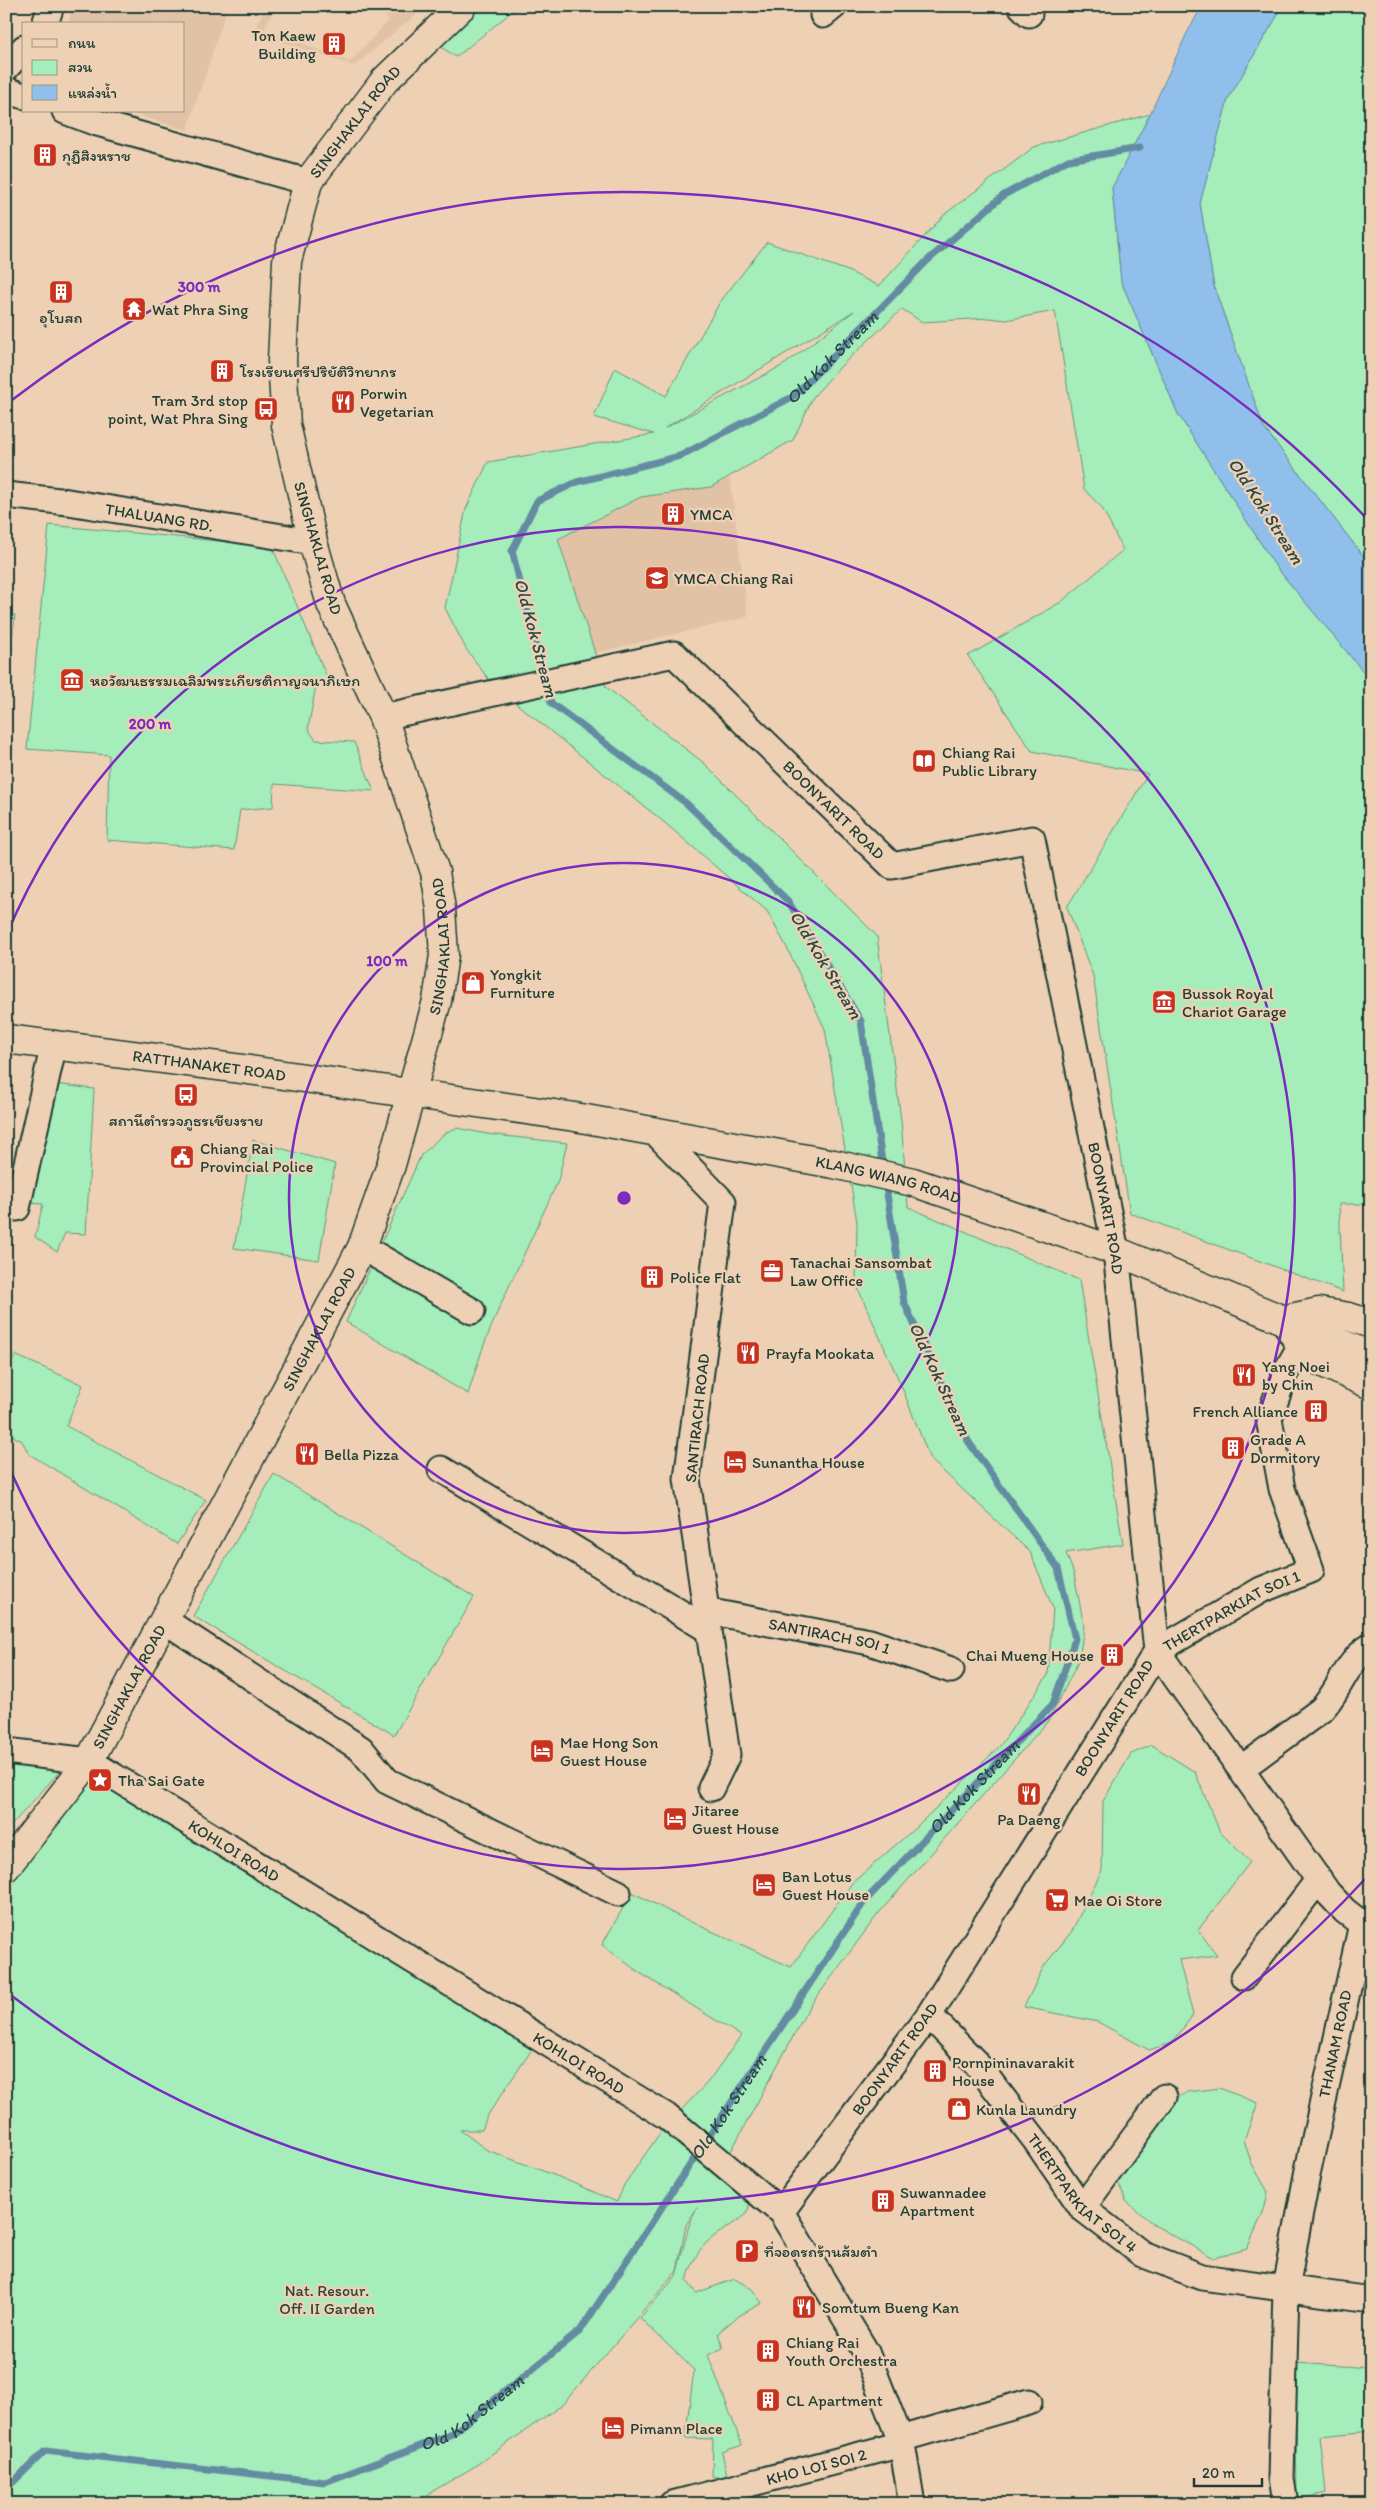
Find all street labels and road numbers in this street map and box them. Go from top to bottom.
street label: SINGHAKLAI ROAD [305,61,404,182]
street label: SINGHAKLAI ROAD [290,479,346,617]
street label: THALUANG RD. [104,499,215,535]
street label: BOONYARIT ROAD [779,756,889,864]
street label: SINGHAKLAI ROAD [424,877,454,1017]
street label: RATTHANAKET ROAD [132,1046,287,1085]
street label: BOONYARIT ROAD [1085,1140,1128,1275]
street label: KLANG WIANG ROAD [814,1151,964,1207]
street label: SINGHAKLAI ROAD [278,1264,359,1394]
street label: SANTIRACH ROAD [681,1353,713,1483]
street label: THERTPARKIAT SOI 1 [1159,1566,1303,1655]
street label: SANTIRACH SOI 1 [767,1614,894,1658]
street label: SINGHAKLAI ROAD [88,1621,169,1752]
street label: BOONYARIT ROAD [1070,1656,1158,1780]
street label: KOHLOI ROAD [185,1815,283,1886]
street label: THANAM ROAD [1314,1988,1356,2100]
street label: BOONYARIT ROAD [848,1999,942,2119]
street label: KOHLOI ROAD [530,2027,628,2098]
street label: THERTPARKIAT SOI 4 [1024,2129,1141,2257]
street label: KHO LOI SOI 2 [764,2444,869,2489]

